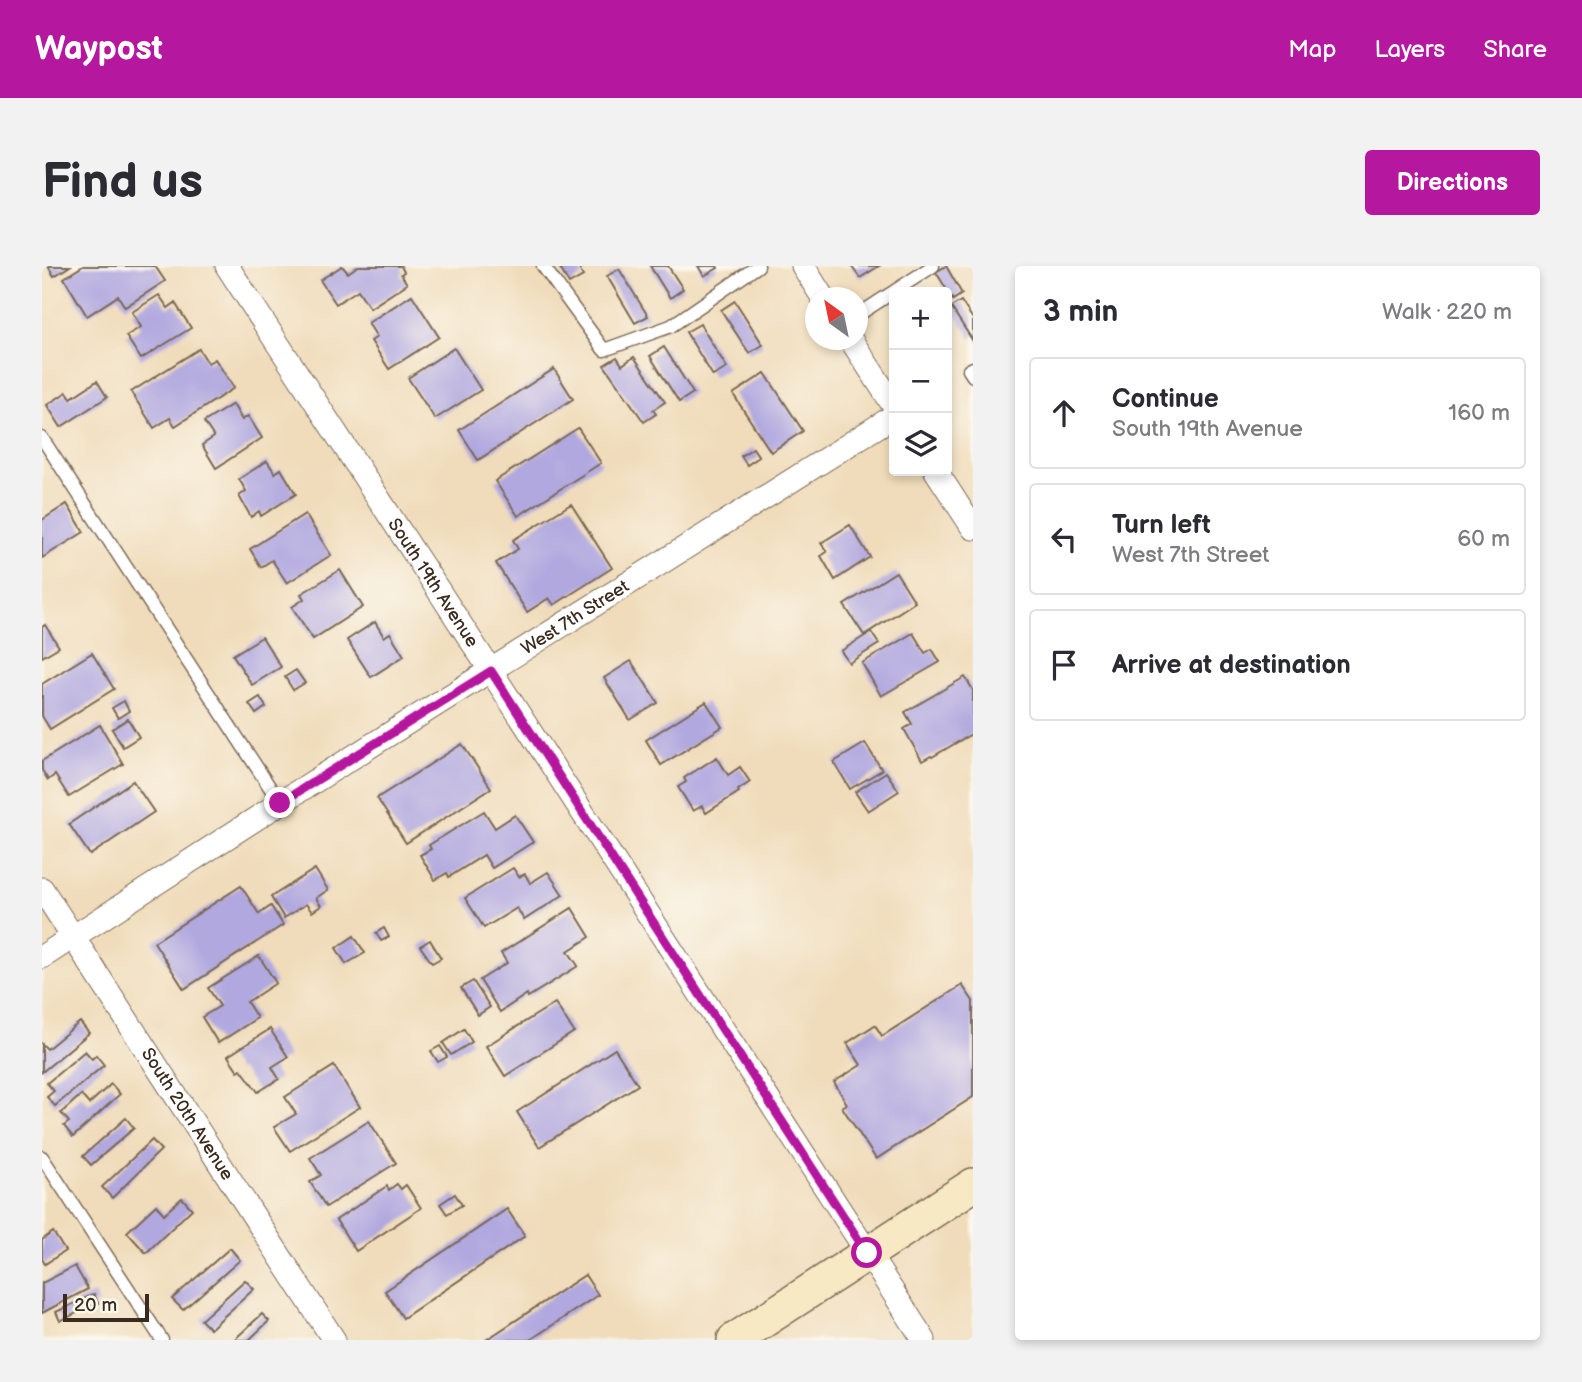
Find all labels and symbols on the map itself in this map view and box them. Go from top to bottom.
north arrow [805,287,868,350]
street label: South 19th Avenue [383,515,483,652]
street label: West 7th Street [517,576,633,659]
route end [264,787,295,818]
street label: South 20th Avenue [137,1044,238,1185]
route start [851,1237,882,1268]
scale bar [63,1291,149,1323]

